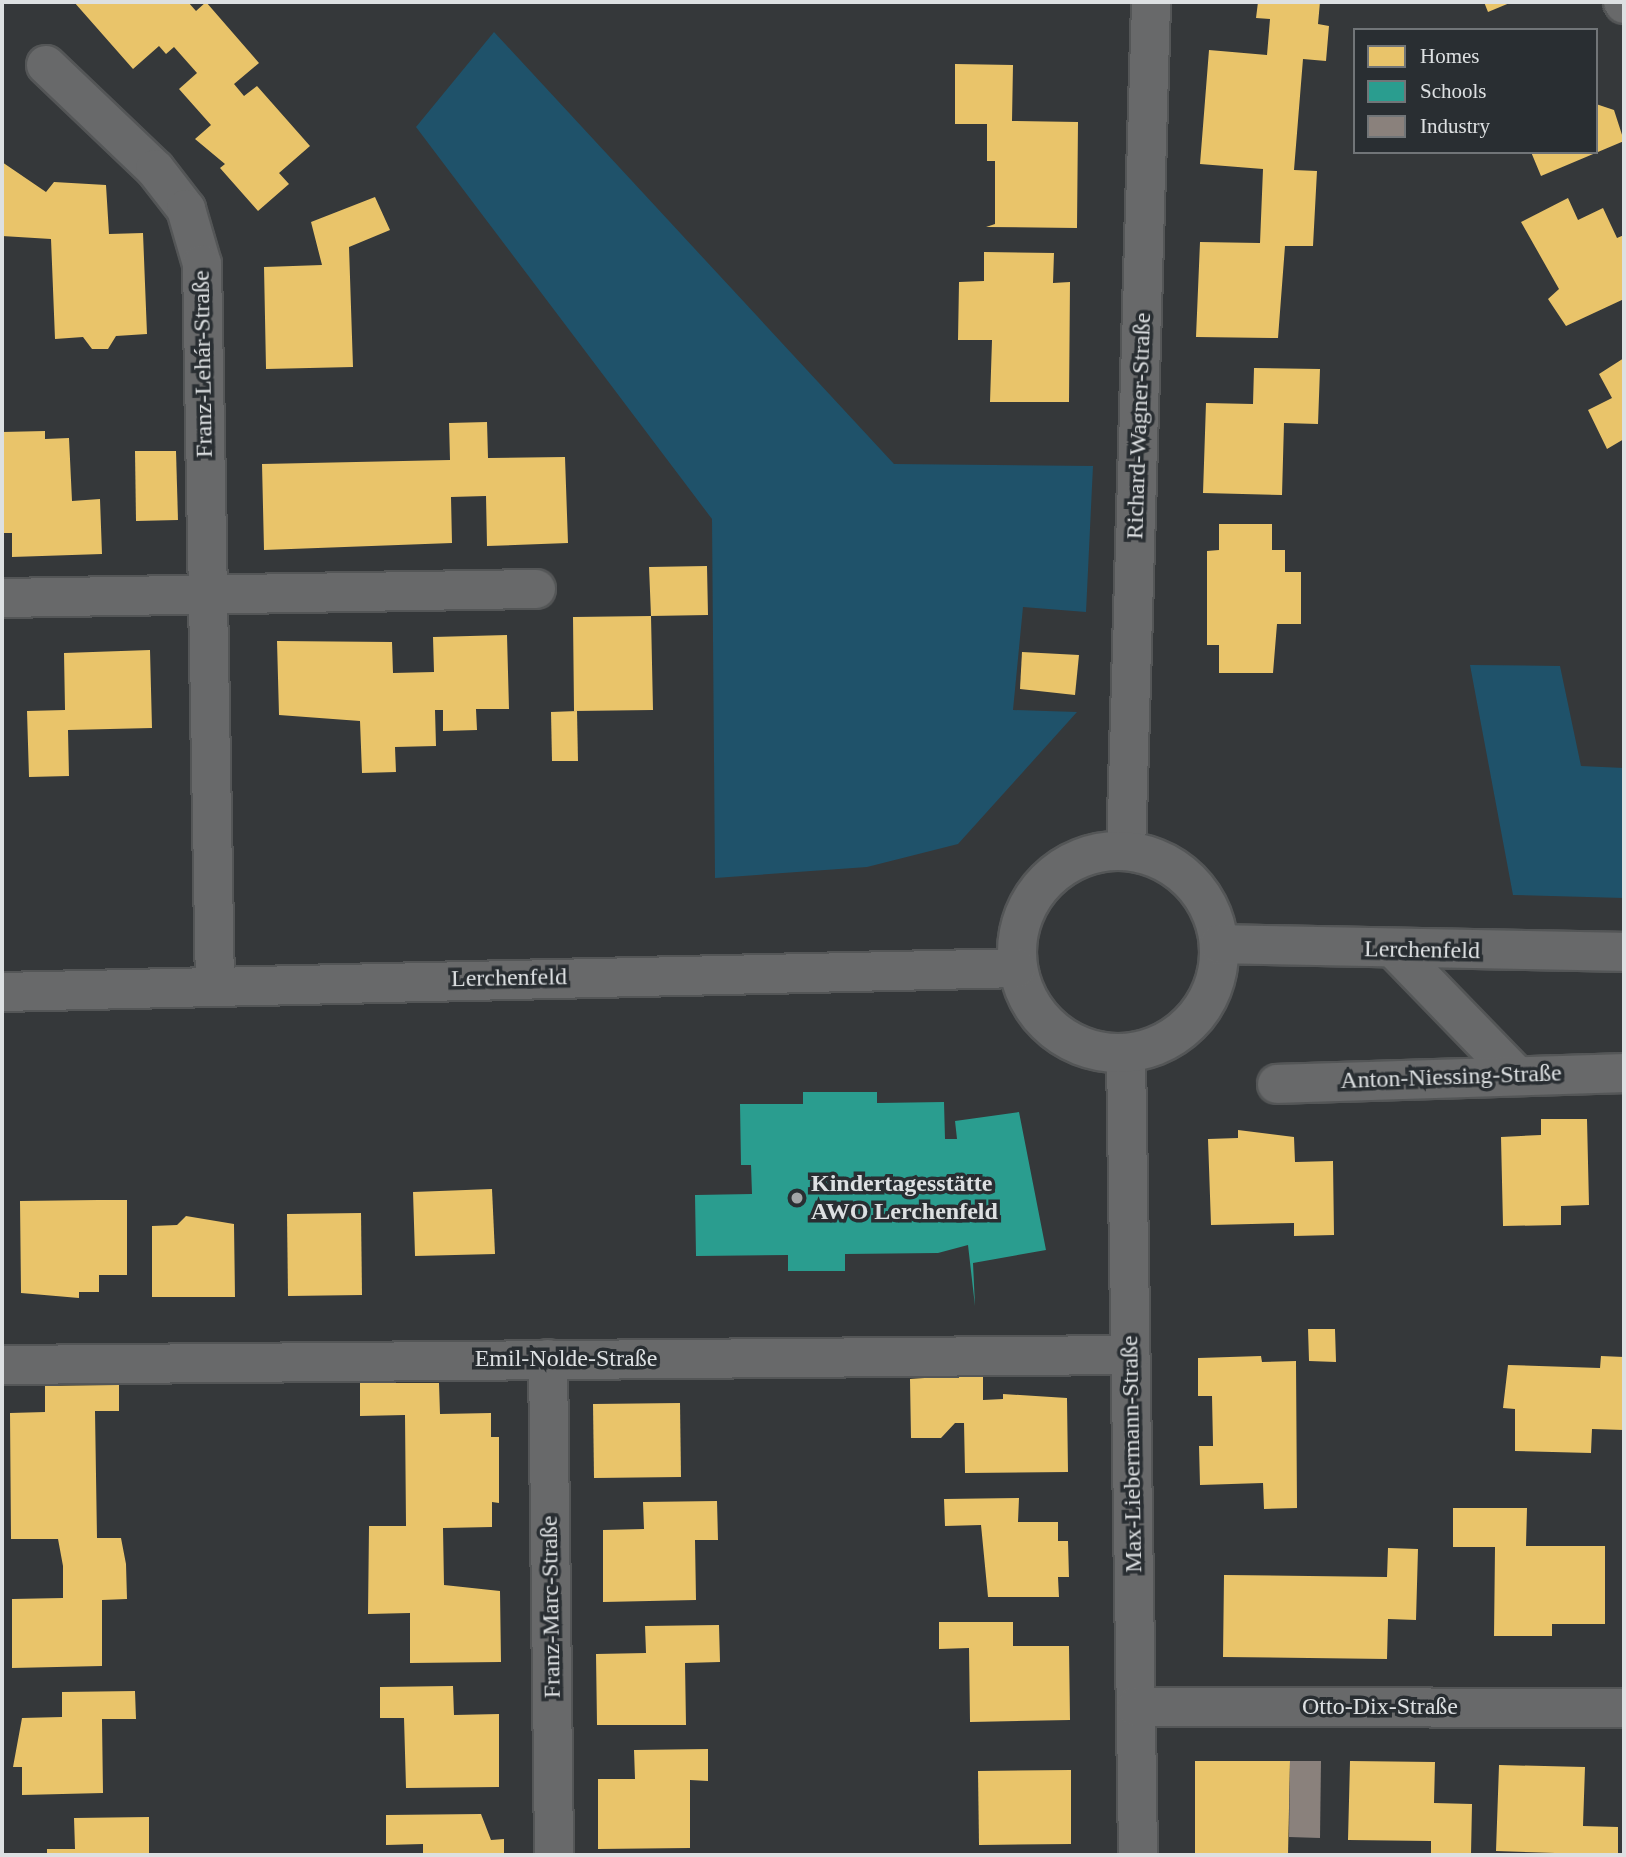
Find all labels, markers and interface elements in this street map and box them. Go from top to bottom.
legend [1353,28,1598,154]
text: Homes [1420,44,1480,68]
text: Schools [1420,79,1487,103]
text: Industry [1420,114,1490,138]
street label: Franz-Lehár-Straße [187,270,219,458]
street label: Richard-Wagner-Straße [1121,312,1157,540]
street label: Lerchenfeld [1364,935,1480,965]
street label: Lerchenfeld [451,963,567,993]
street label: Anton-Niessing-Straße [1340,1059,1562,1095]
place label: Kindertagesstätte AWO Lerchenfeld [811,1170,998,1226]
marker: Kindertagesstätte AWO Lerchenfeld [789,1190,805,1206]
street label: Max-Liebermann-Straße [1116,1335,1148,1573]
street label: Emil-Nolde-Straße [475,1345,657,1373]
street label: Franz-Marc-Straße [535,1515,567,1699]
street label: Otto-Dix-Straße [1302,1693,1458,1721]

